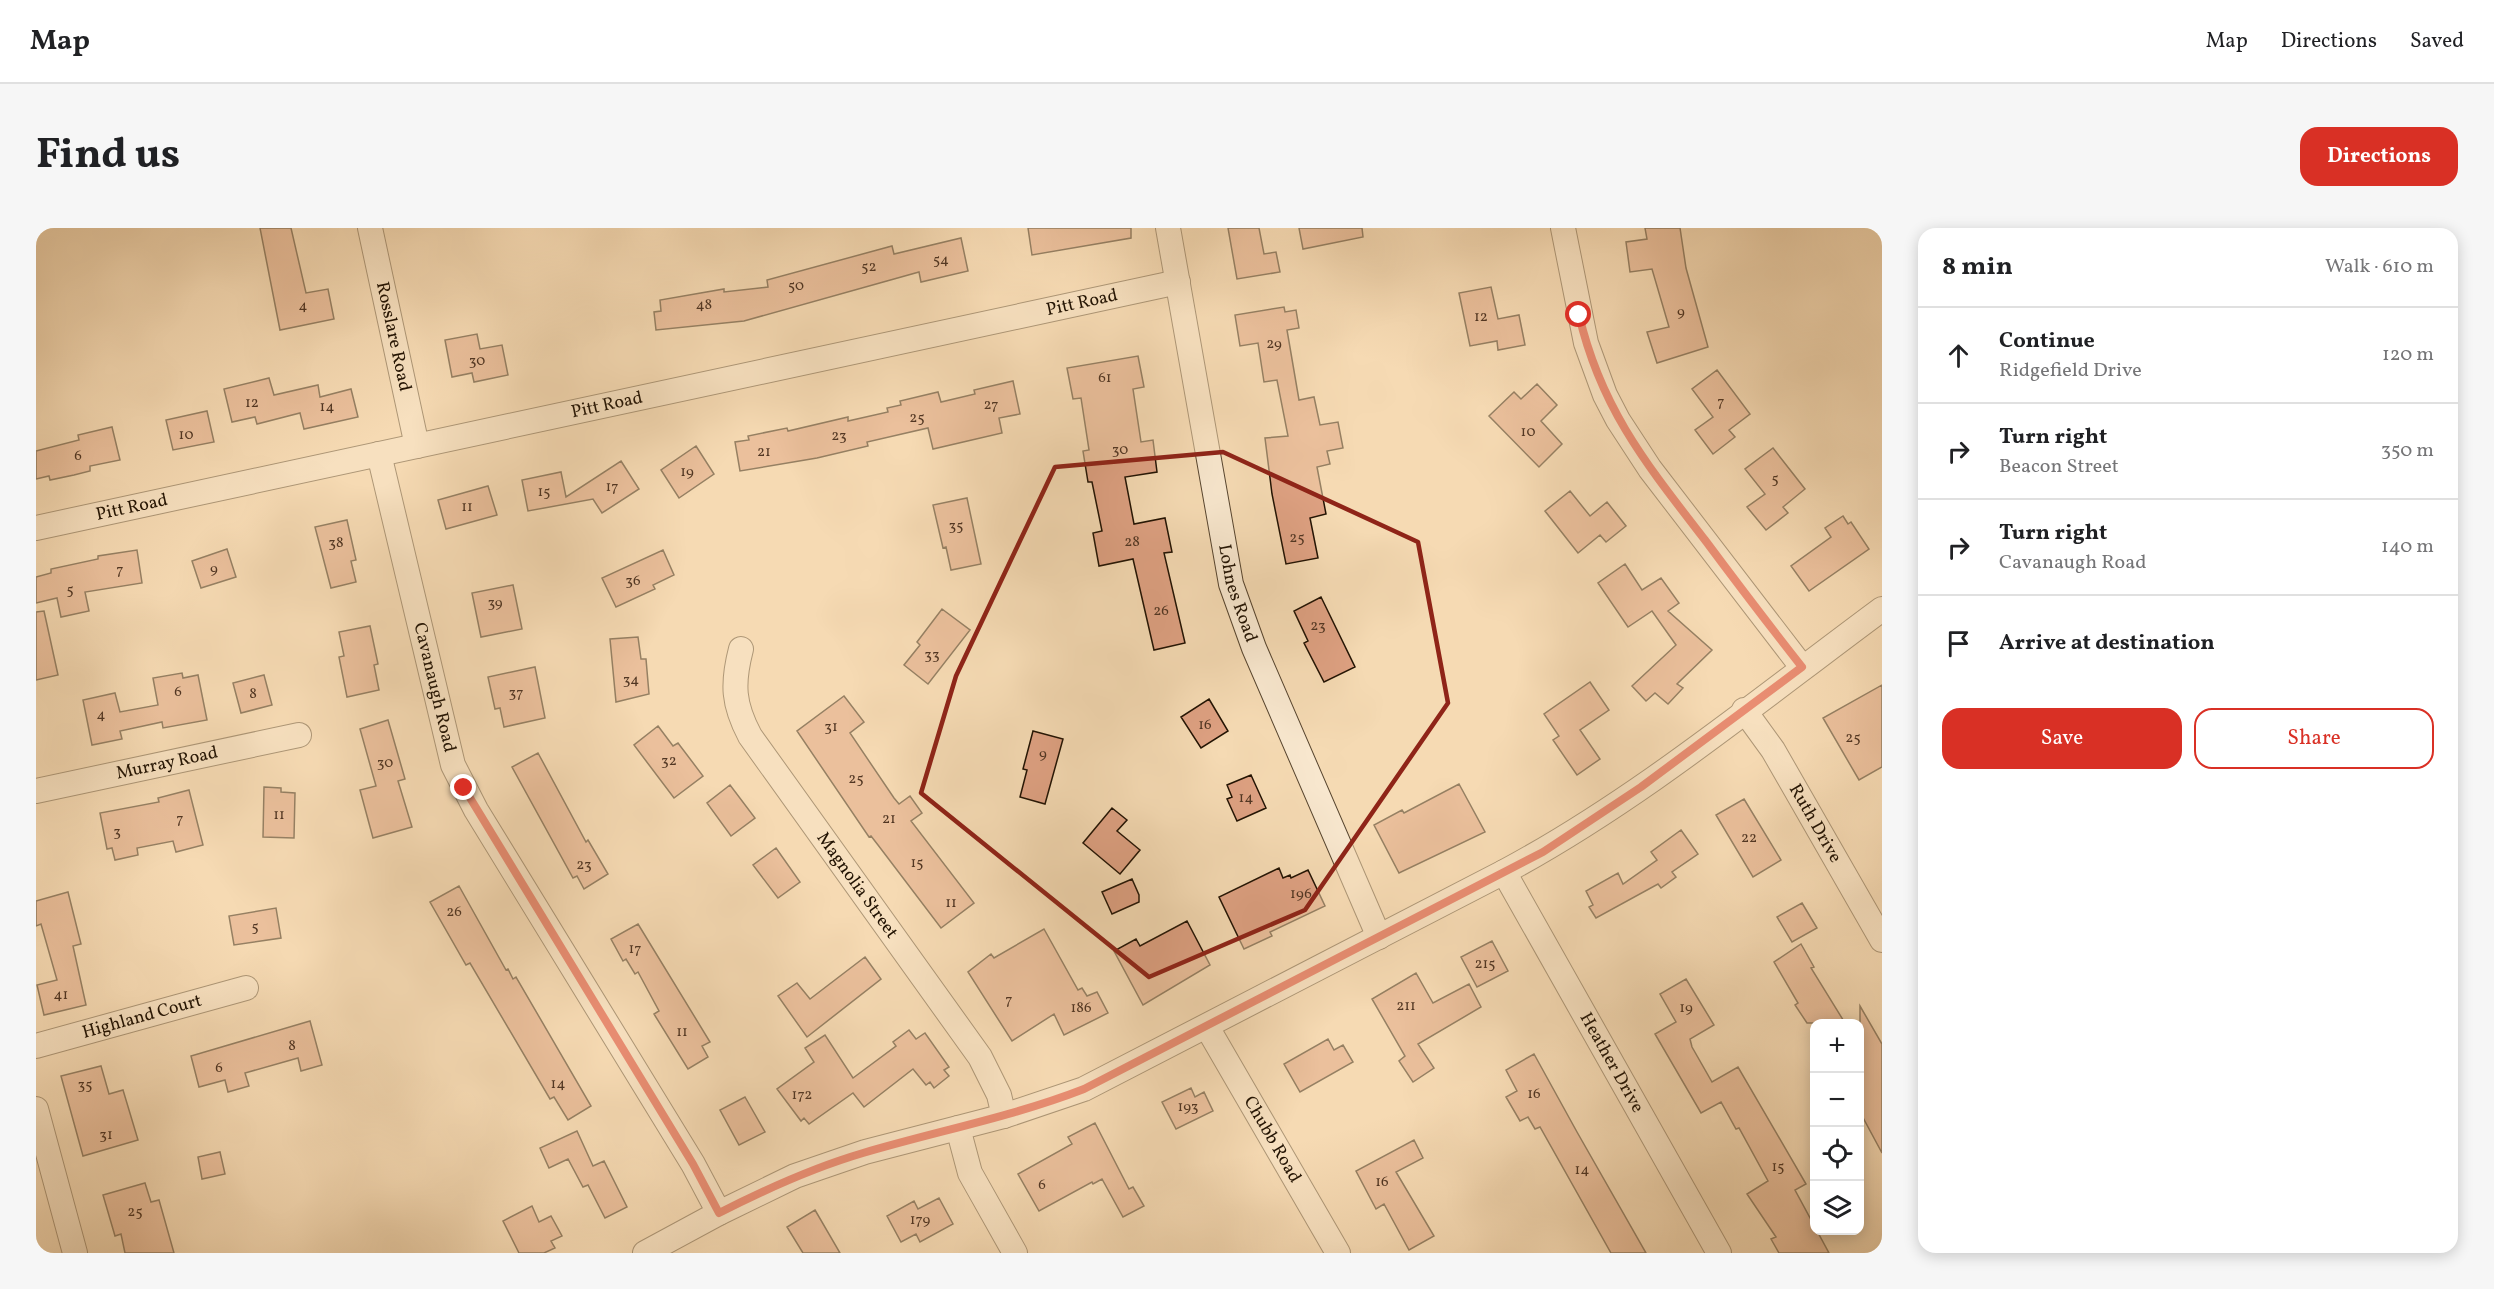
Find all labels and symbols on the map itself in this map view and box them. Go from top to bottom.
house number: 54 [933,250,949,271]
house number: 52 [861,257,877,278]
house number: 50 [788,276,804,297]
street label: Rosslare Road [369,279,417,394]
street label: Pitt Road [1044,283,1120,323]
house number: 48 [696,295,712,316]
house number: 4 [299,296,308,317]
route start [1565,301,1591,327]
house number: 9 [1677,302,1685,323]
house number: 12 [1474,307,1488,328]
house number: 29 [1266,334,1282,355]
house number: 30 [469,351,485,372]
house number: 61 [1098,368,1112,389]
street label: Pitt Road [569,385,645,425]
house number: 7 [1717,392,1725,413]
house number: 12 [245,393,259,414]
house number: 27 [984,395,998,416]
house number: 14 [320,397,334,418]
house number: 25 [909,408,925,429]
house number: 10 [1521,422,1535,443]
house number: 10 [179,425,193,446]
house number: 23 [831,426,847,447]
house number: 30 [1112,440,1128,461]
house number: 21 [757,442,771,463]
house number: 6 [74,446,82,467]
house number: 19 [680,462,694,483]
house number: 5 [1771,469,1779,490]
house number: 17 [605,477,619,498]
house number: 15 [537,482,551,503]
street label: Pitt Road [94,487,170,527]
house number: 11 [461,497,473,518]
house number: 35 [949,516,963,537]
house number: 25 [1289,528,1305,549]
house number: 28 [1124,532,1140,553]
house number: 38 [328,533,344,554]
street label: Lohnes Road [1212,542,1263,646]
house number: 9 [210,559,218,580]
house number: 7 [116,560,124,581]
house number: 36 [625,571,641,592]
house number: 5 [66,580,74,601]
house number: 39 [487,593,503,614]
house number: 26 [1153,601,1169,622]
house number: 23 [1310,616,1326,637]
street label: Cavanaugh Road [407,620,462,755]
house number: 33 [924,645,940,666]
house number: 34 [623,670,639,691]
house number: 6 [174,682,182,703]
house number: 37 [509,683,523,704]
house number: 8 [249,684,257,705]
house number: 4 [97,705,106,726]
house number: 16 [1198,715,1212,736]
house number: 31 [824,717,838,738]
house number: 25 [1845,728,1861,749]
street label: Murray Road [114,740,220,786]
house number: 9 [1039,744,1047,765]
house number: 32 [661,751,677,772]
house number: 30 [377,753,393,774]
house number: 25 [848,769,864,790]
route end [450,774,476,800]
street label: Ruth Drive [1783,779,1848,867]
house number: 14 [1239,788,1253,809]
house number: 11 [273,805,285,826]
house number: 7 [176,809,184,830]
house number: 21 [882,809,896,830]
house number: 3 [113,822,121,843]
street label: Magnolia Street [810,827,904,944]
house number: 22 [1741,828,1757,849]
house number: 15 [910,853,924,874]
house number: 23 [576,855,592,876]
house number: 196 [1290,884,1312,905]
house number: 11 [945,893,957,914]
house number: 26 [446,902,462,923]
house number: 5 [251,917,259,938]
house number: 17 [628,939,642,960]
house number: 215 [1474,954,1496,975]
house number: 41 [54,985,68,1006]
street label: Highland Court [79,988,205,1045]
house number: 7 [1005,990,1013,1011]
house number: 211 [1396,996,1416,1017]
house number: 186 [1070,998,1092,1019]
house number: 19 [1679,998,1693,1019]
street label: Heather Drive [1573,1008,1650,1117]
house number: 11 [676,1022,688,1043]
house number: 8 [288,1036,296,1057]
house number: 6 [215,1058,223,1079]
house number: 14 [551,1074,565,1095]
house number: 35 [78,1075,92,1096]
house number: 16 [1527,1084,1541,1105]
house number: 172 [792,1085,812,1106]
street label: Chubb Road [1237,1091,1307,1187]
house number: 193 [1177,1097,1199,1118]
house number: 31 [99,1125,113,1146]
house number: 15 [1771,1157,1785,1178]
house number: 14 [1575,1160,1589,1181]
house number: 16 [1375,1172,1389,1193]
house number: 6 [1038,1175,1046,1196]
house number: 25 [127,1202,143,1223]
house number: 179 [910,1210,931,1231]

